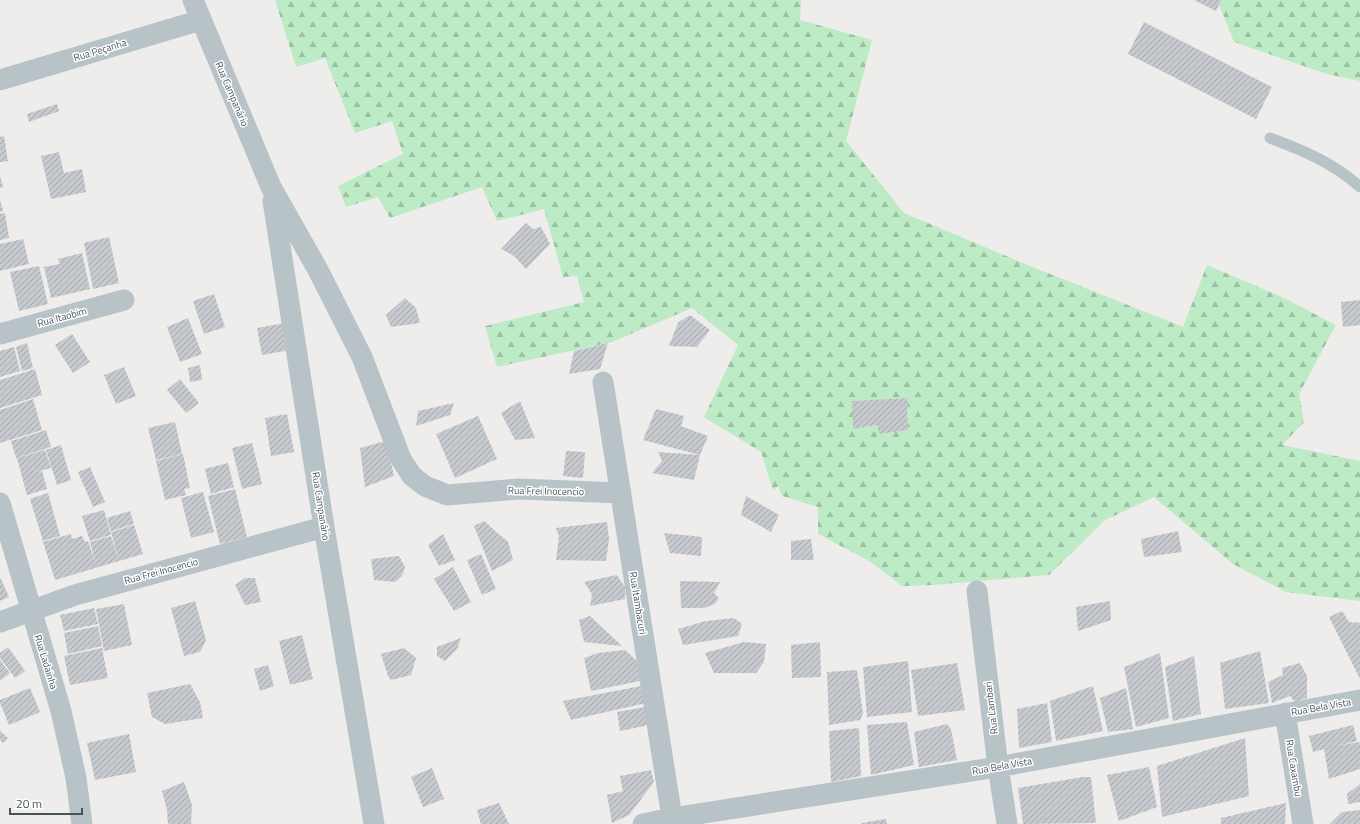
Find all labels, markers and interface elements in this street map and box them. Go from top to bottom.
street label: Rua Peçanha [72,35,128,65]
street label: Rua Campanário [212,59,252,129]
street label: Rua Itaobim [36,303,88,331]
street label: Rua Campanário [308,471,334,541]
street label: Rua Frei Inocencio [508,483,584,499]
street label: Rua Frei Inocencio [122,554,200,588]
street label: Rua Itambacuri [626,570,650,636]
street label: Rua Ladainha [31,633,61,691]
street label: Rua Lambari [980,681,1002,735]
street label: Rua Bela Vista [1290,694,1352,720]
street label: Rua Caxambu [1282,738,1306,798]
street label: Rua Bela Vista [971,753,1033,779]
scale bar [10,790,82,816]
text: 20 m [16,794,42,813]

